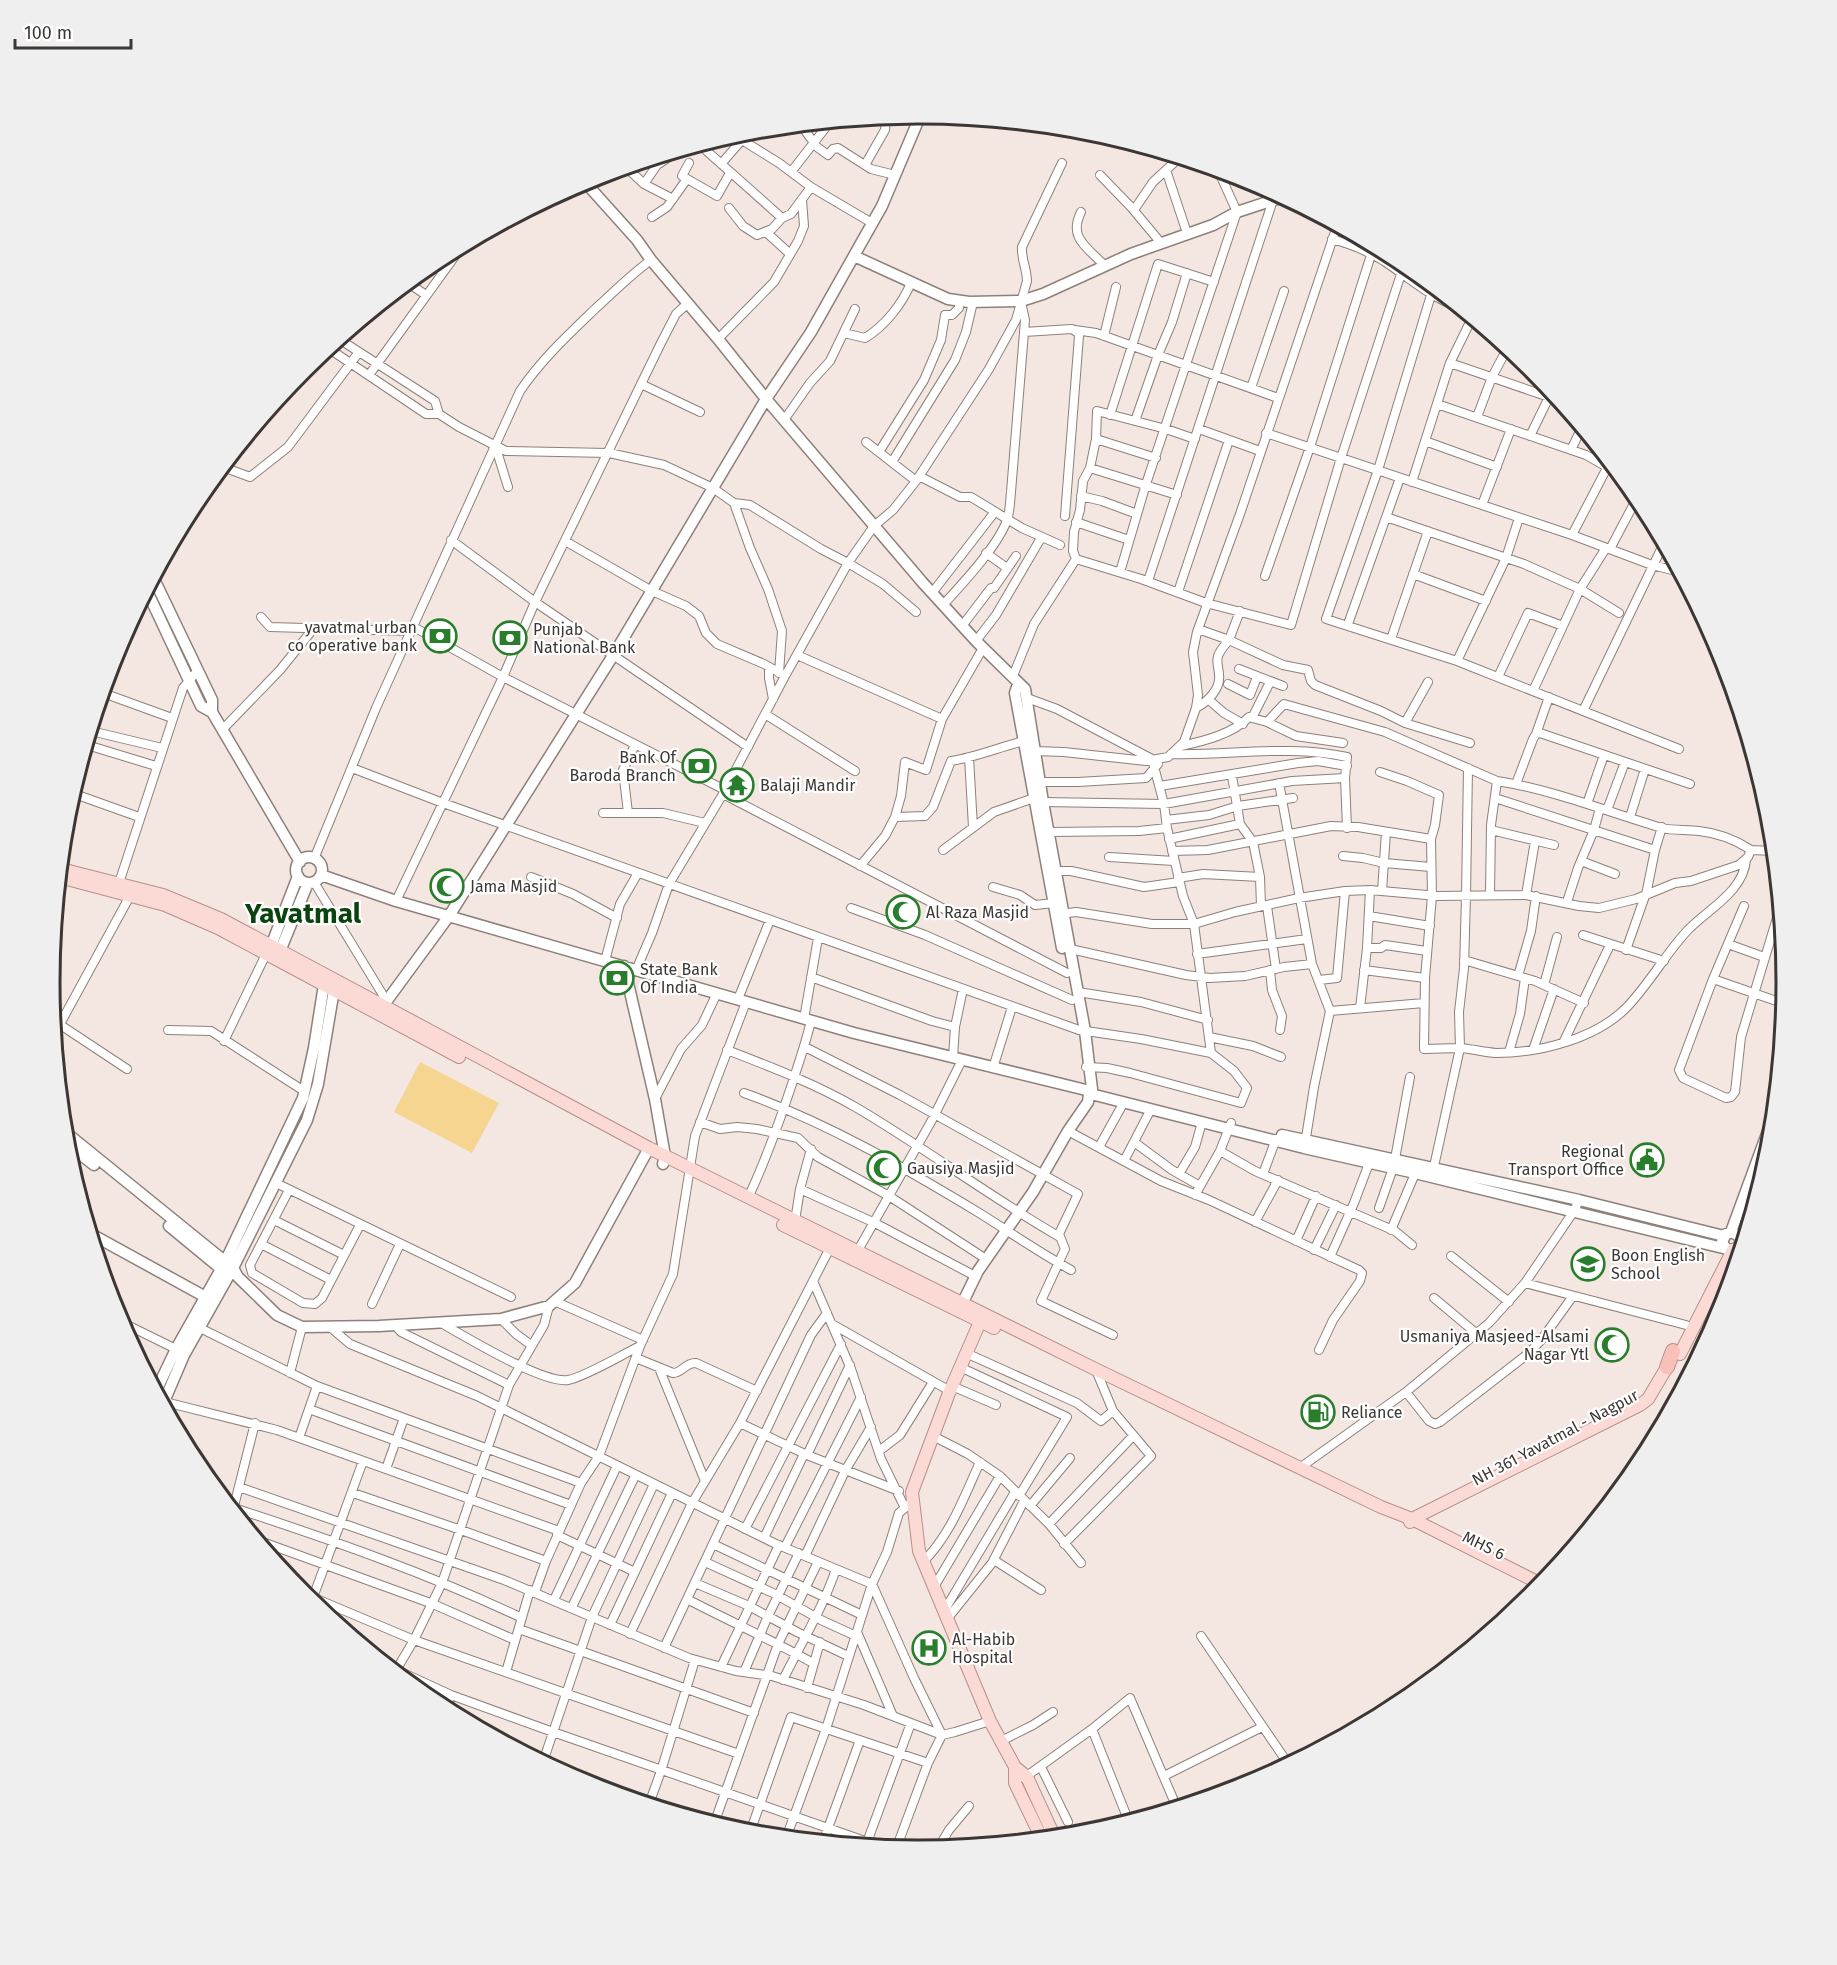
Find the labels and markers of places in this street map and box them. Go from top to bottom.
place label: yavatmal urban co operative bank [288,618,418,655]
bank icon: yavatmal urban co operative bank [422,618,458,654]
bank icon: Punjab National Bank [492,620,528,656]
place label: Punjab National Bank [533,620,636,657]
place label: Bank Of Baroda Branch [570,748,678,785]
bank icon: Bank Of Baroda Branch [681,748,717,784]
temple icon: Balaji Mandir [719,767,755,803]
place label: Balaji Mandir [760,776,856,795]
mosque icon: Jama Masjid [429,868,465,904]
place label: Jama Masjid [470,877,557,896]
mosque icon: Al Raza Masjid [885,894,921,930]
place label: Al Raza Masjid [926,903,1029,922]
bank icon: State Bank Of India [599,960,635,996]
place label: State Bank Of India [640,960,718,997]
place label: Regional Transport Office [1508,1142,1624,1179]
public building icon: Regional Transport Office [1629,1142,1665,1178]
mosque icon: Gausiya Masjid [866,1150,902,1186]
place label: Gausiya Masjid [907,1159,1015,1178]
school or university icon: Boon English School [1570,1246,1606,1282]
place label: Boon English School [1611,1246,1705,1283]
place label: Usmaniya Masjeed-Alsami Nagar Ytl [1400,1327,1589,1364]
mosque icon: Usmaniya Masjeed-Alsami Nagar Ytl [1594,1327,1630,1363]
fuel station icon: Reliance [1300,1394,1336,1430]
place label: Reliance [1341,1403,1403,1422]
hospital icon: Al-Habib Hospital [911,1630,947,1666]
place label: Al-Habib Hospital [952,1630,1015,1667]

